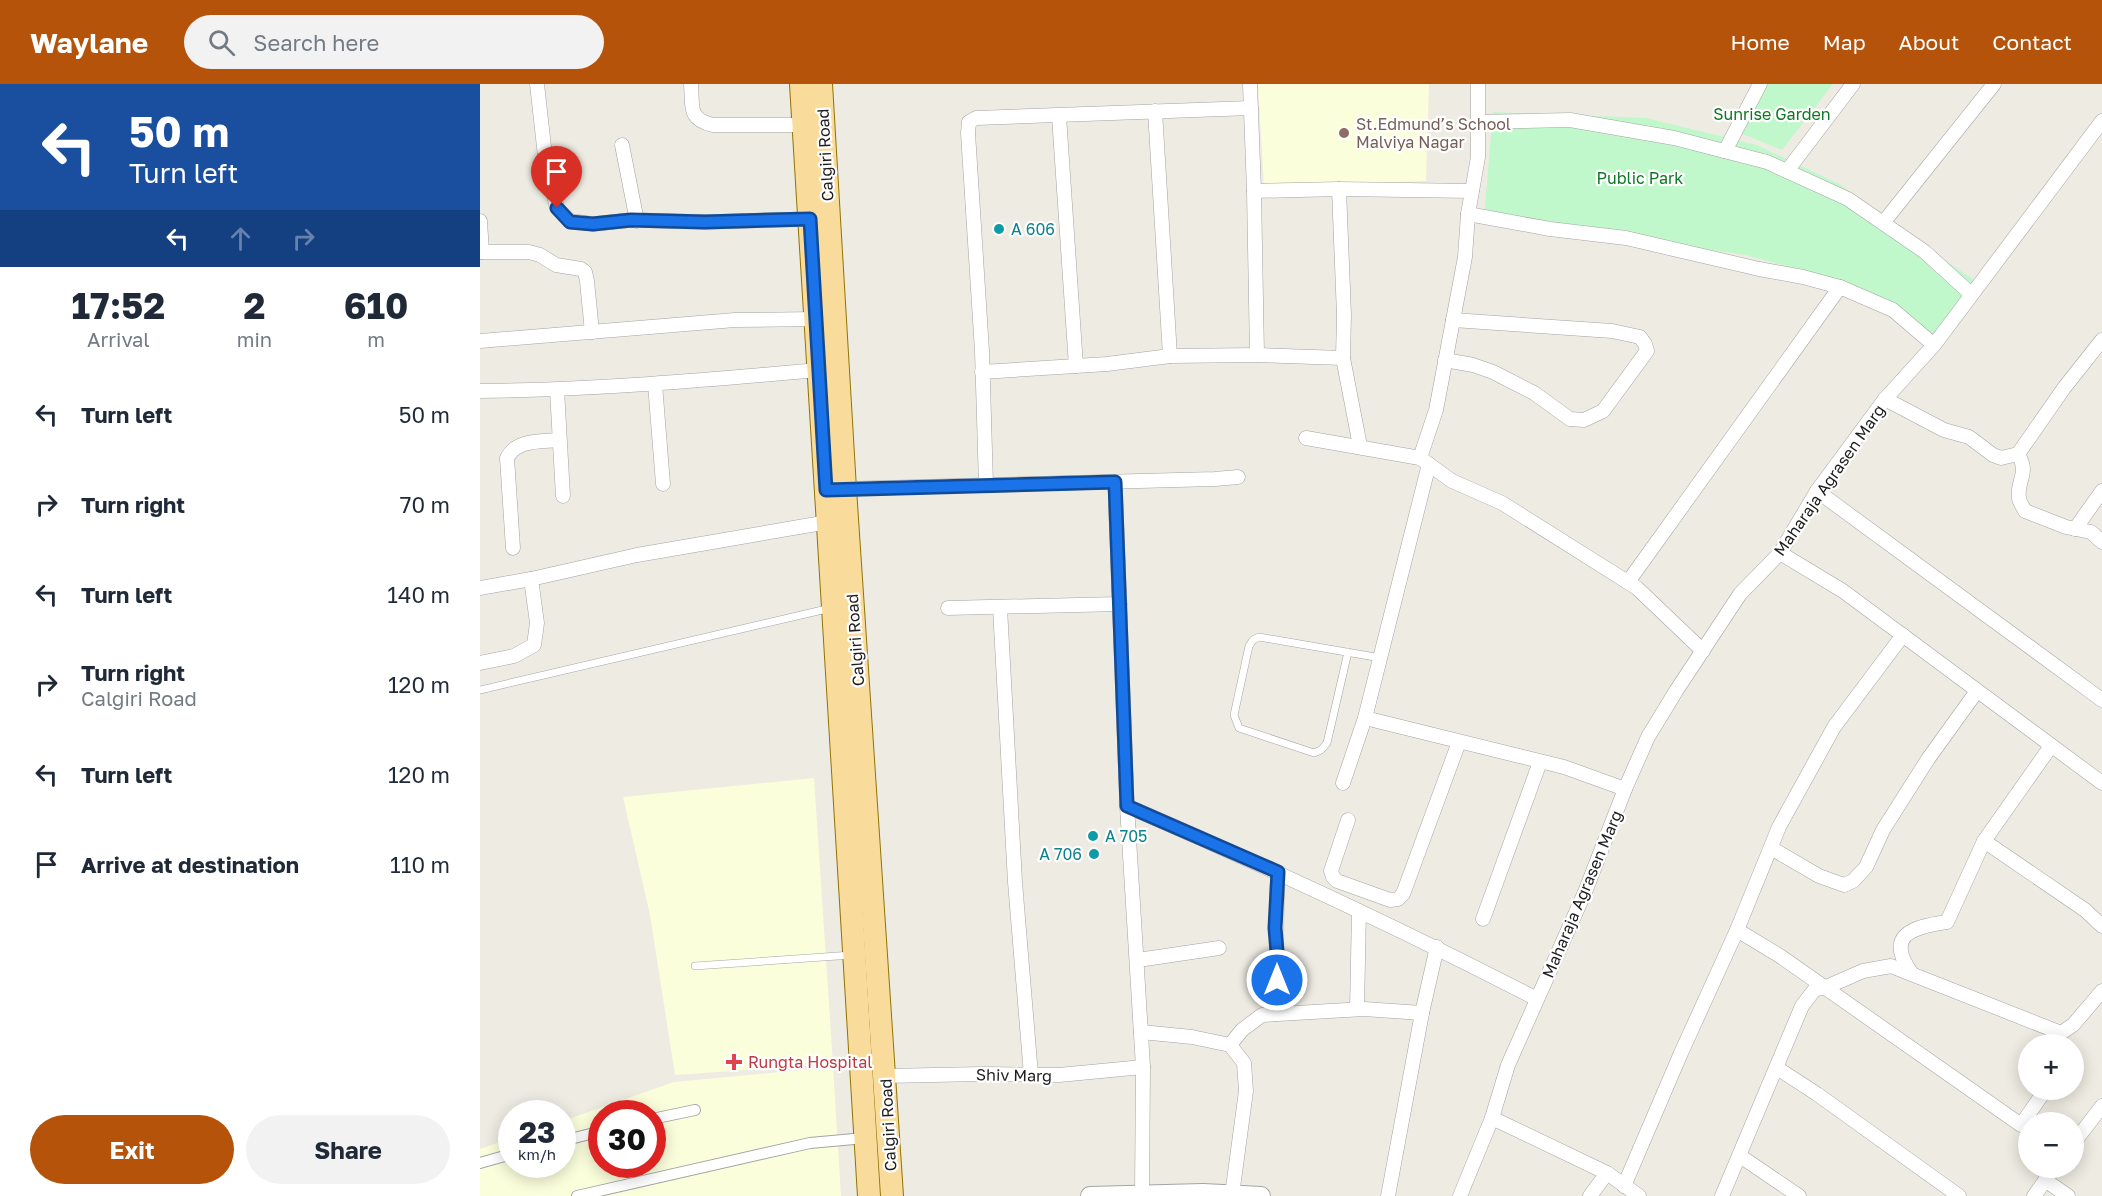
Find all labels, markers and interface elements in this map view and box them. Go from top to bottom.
search box [184,15,604,69]
text: Waylane [30,26,148,59]
icon: search [205,26,238,59]
text: Search here [253,29,379,56]
text: Home [1730,29,1790,55]
text: Map [1823,29,1866,55]
text: About [1899,29,1959,55]
text: Contact [1992,29,2072,55]
park label: Sunrise Garden [1713,104,1831,124]
text: 50 m [129,106,229,156]
icon: left [30,108,108,186]
street label: Calgiri Road [813,108,837,202]
place label: St.Edmund’s School Malviya Nagar [1356,114,1511,152]
marker: St.Edmund’s School Malviya Nagar [1337,126,1351,140]
pin [531,146,582,208]
icon: arrive [540,155,573,188]
text: Turn left [129,157,238,189]
park label: Public Park [1597,168,1683,188]
place label: A 606 [1011,219,1055,239]
icon: left [161,222,194,255]
icon: ahead [224,222,257,255]
icon: right [287,222,320,255]
marker: A 606 [992,222,1006,236]
text: 17:52 [72,284,165,327]
text: 2 [243,284,265,327]
text: 610 [344,284,408,327]
text: Arrival [87,327,150,351]
text: min [237,327,272,351]
text: m [367,327,385,351]
icon: left [30,398,63,431]
text: Turn left [81,401,172,428]
text: 50 m [399,401,450,428]
street label: Maharaja Agrasen Marg [1769,401,1889,559]
icon: right [30,488,63,521]
text: Turn right [81,491,185,518]
text: 70 m [400,491,450,518]
icon: left [30,578,63,611]
text: Turn left [81,581,172,608]
text: 140 m [387,581,450,608]
street label: Calgiri Road [842,593,868,687]
text: Turn right [81,659,185,686]
icon: right [30,668,63,701]
text: 120 m [388,671,450,698]
text: Calgiri Road [81,686,197,710]
icon: left [30,758,63,791]
text: Turn left [81,761,172,788]
text: 120 m [388,761,450,788]
street label: Maharaja Agrasen Marg [1538,807,1626,981]
place label: A 705 [1105,826,1147,846]
marker: A 705 [1086,829,1100,843]
place label: A 706 [1039,844,1082,864]
marker: A 706 [1087,847,1101,861]
icon: arrive [30,848,63,881]
text: Arrive at destination [81,851,299,878]
text: 110 m [390,851,450,878]
position arrow [1245,948,1309,1012]
map controls [2018,1034,2084,1178]
button: + [2018,1034,2084,1100]
place label: Rungta Hospital [748,1052,872,1072]
marker: Rungta Hospital [725,1053,743,1071]
street label: Shiv Marg [976,1064,1052,1086]
street label: Calgiri Road [876,1078,900,1172]
speed limit sign: 30 [588,1100,666,1178]
button: − [2018,1112,2084,1178]
text: 23 [519,1114,555,1150]
button: Exit [30,1115,234,1184]
button: Share [246,1115,450,1184]
text: km/h [518,1145,556,1163]

